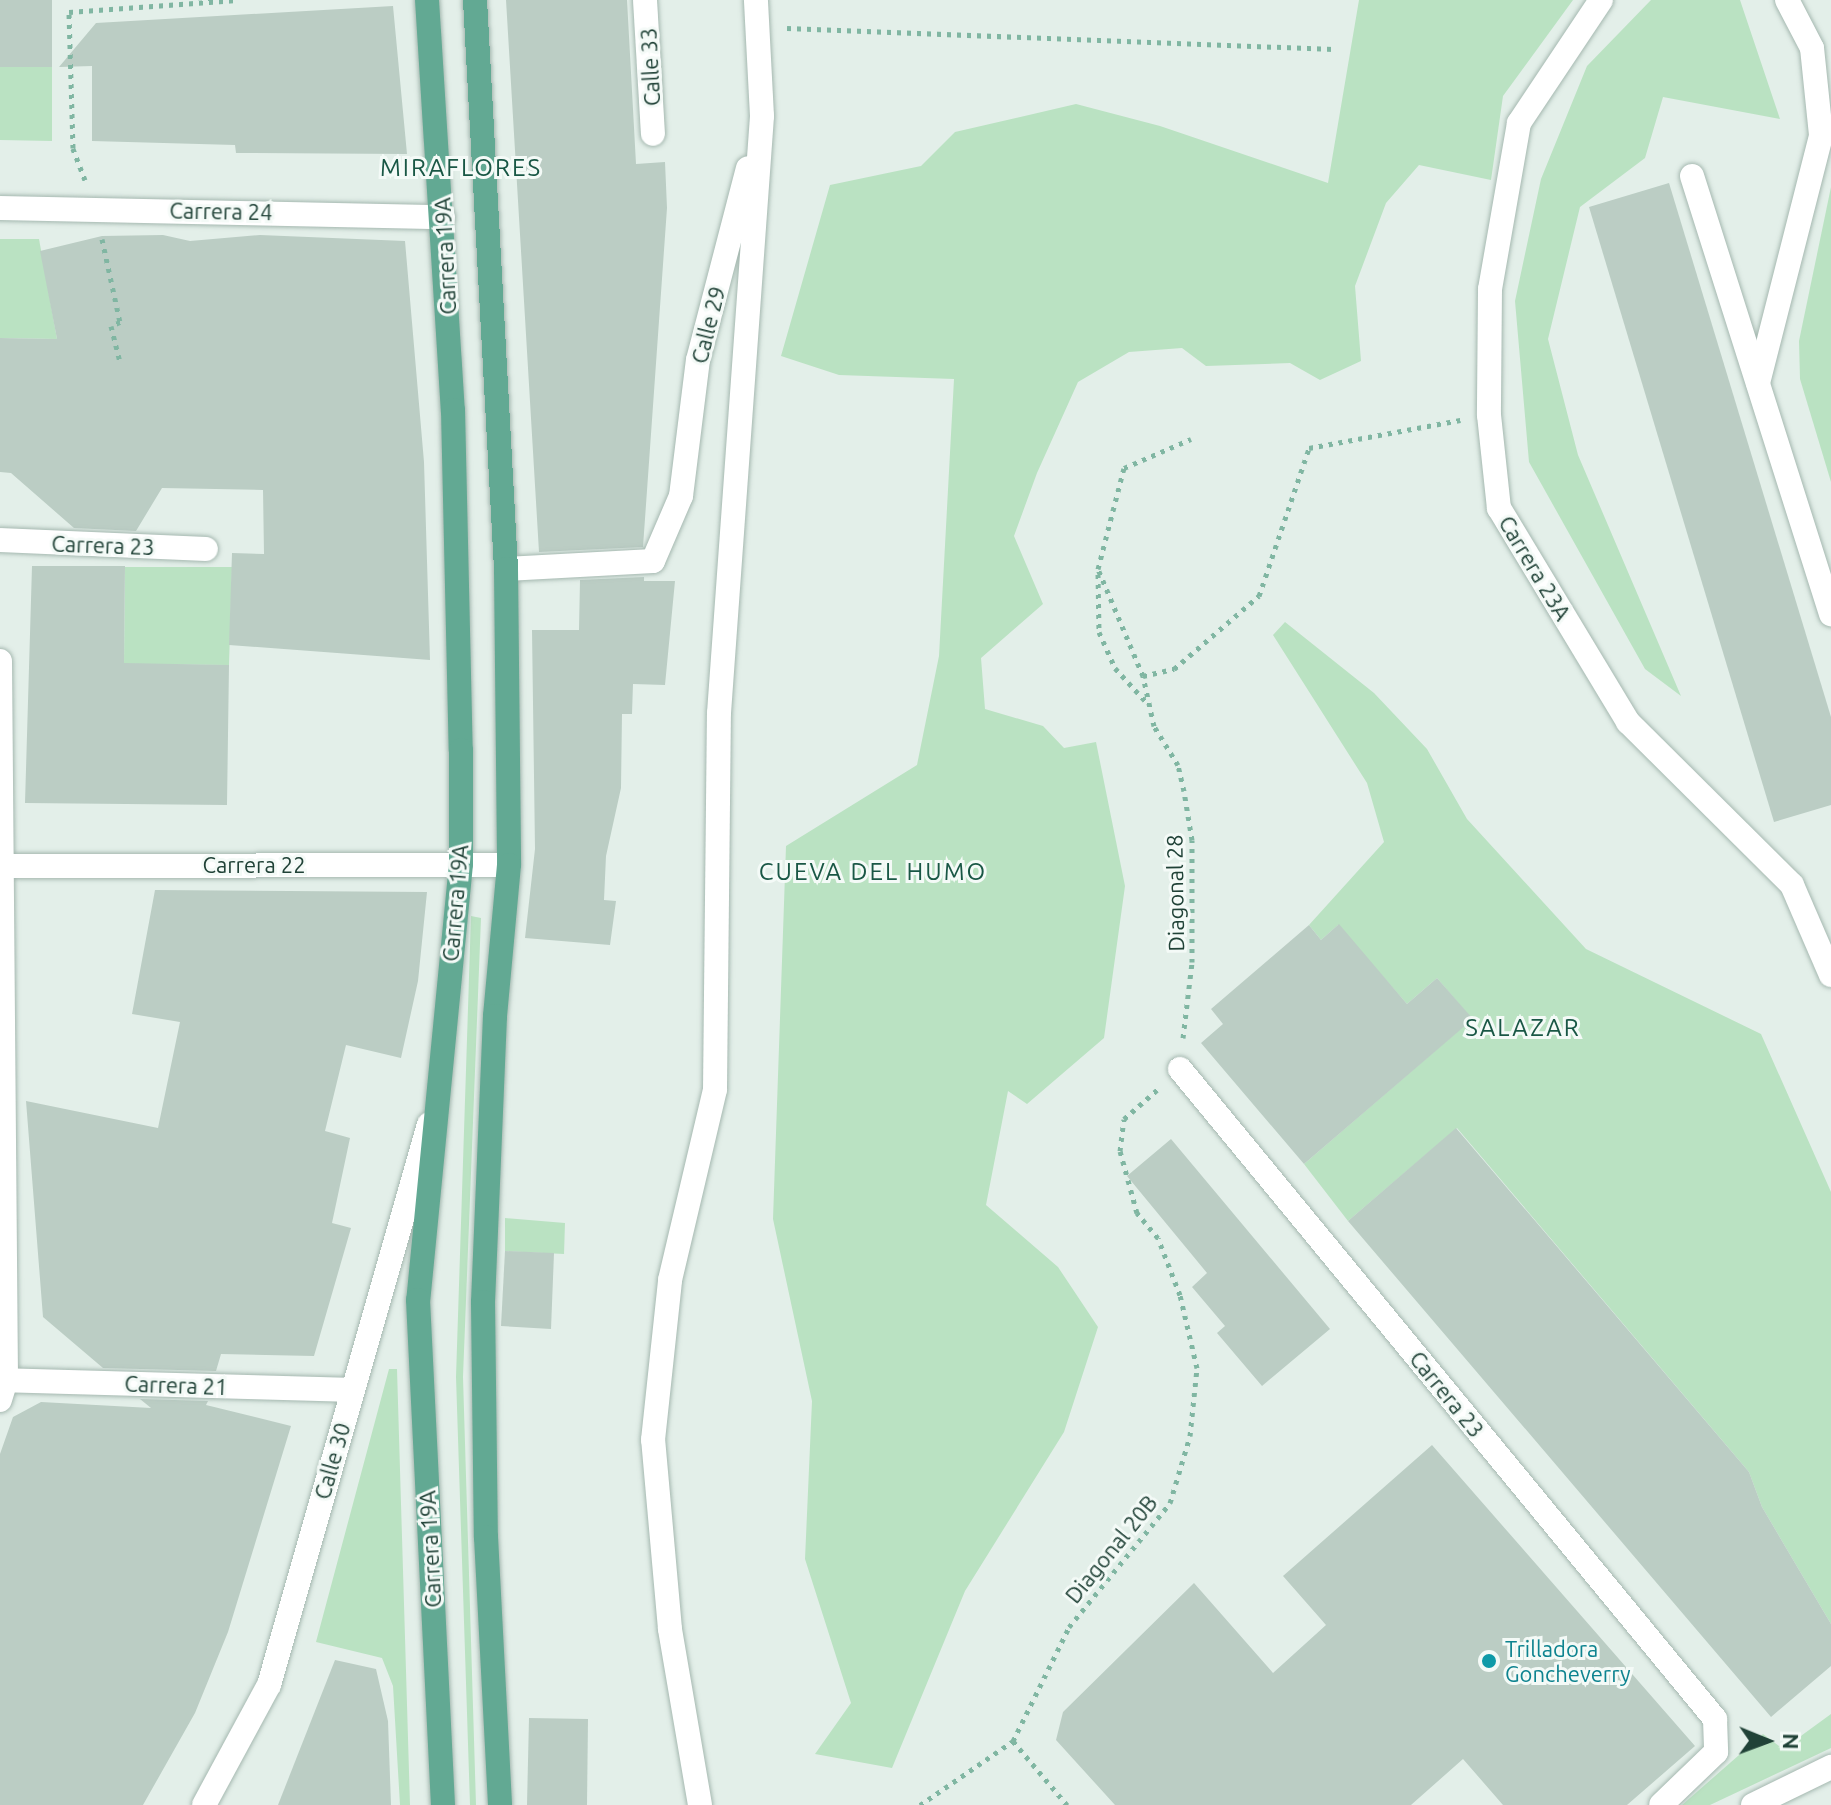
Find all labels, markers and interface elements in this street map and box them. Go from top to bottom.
street label: Calle 33 [635,27,665,107]
district label: MIRAFLORES [380,154,542,182]
street label: Carrera 24 [169,197,273,225]
street label: Carrera 19A [429,197,461,315]
street label: Calle 29 [686,284,730,366]
street label: Carrera 23A [1493,511,1577,625]
street label: Carrera 23 [51,530,155,560]
street label: Diagonal 28 [1161,834,1189,952]
street label: Carrera 19A [437,843,473,963]
street label: Carrera 22 [202,852,306,878]
district label: CUEVA DEL HUMO [759,858,987,886]
district label: SALAZAR [1465,1014,1581,1042]
street label: Carrera 23 [1404,1346,1490,1442]
street label: Carrera 21 [124,1370,228,1400]
street label: Calle 30 [309,1420,355,1502]
street label: Carrera 19A [414,1490,446,1608]
street label: Diagonal 20B [1059,1490,1163,1608]
place label: Trilladora Goncheverry [1505,1635,1631,1686]
marker: Trilladora Goncheverry [1480,1652,1498,1670]
north arrow [1727,1701,1807,1781]
text: N [1779,1733,1804,1750]

